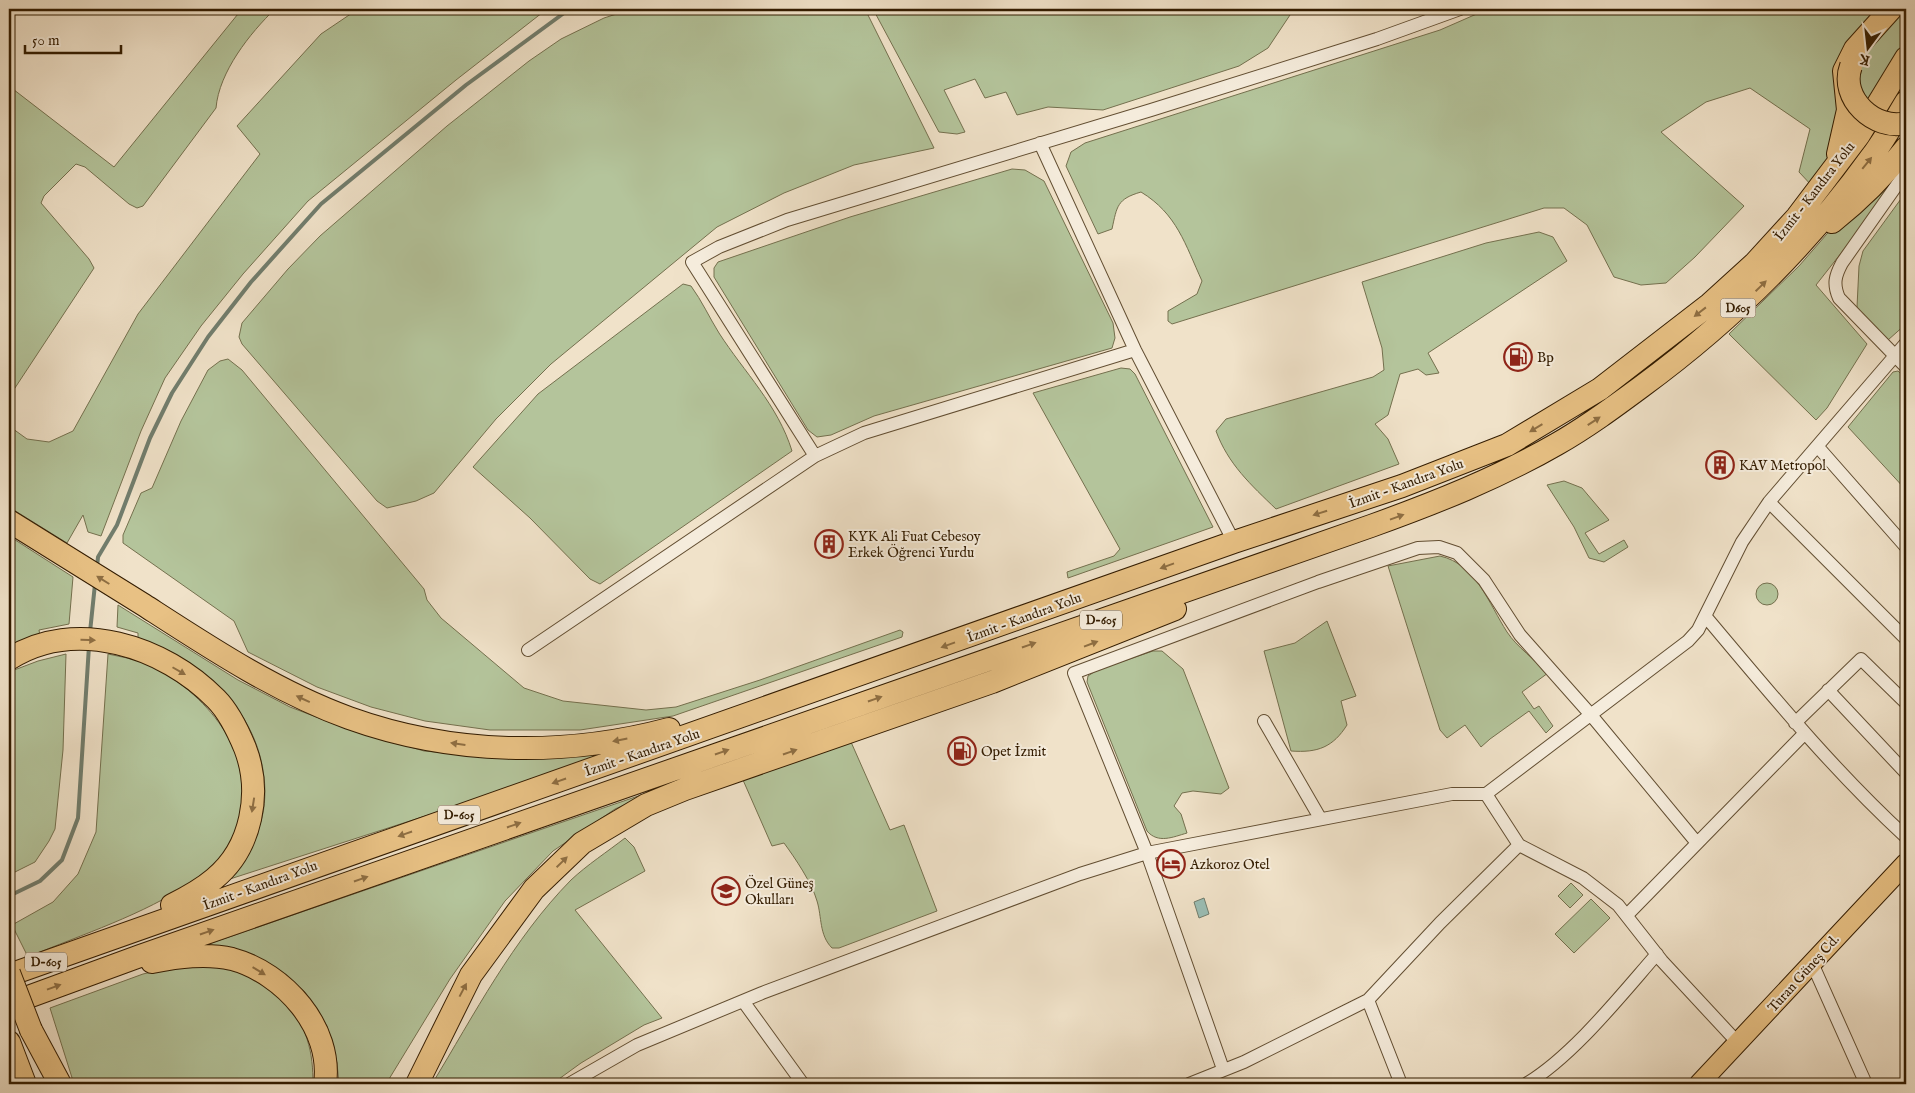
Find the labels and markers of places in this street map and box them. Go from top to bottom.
fuel station icon: Bp [1503,342,1533,372]
place label: Bp [1537,349,1554,367]
building icon: KAV Metropol [1705,450,1735,480]
place label: KAV Metropol [1739,457,1826,475]
place label: KYK Ali Fuat Cebesoy Erkek Öğrenci Yurdu [848,528,981,562]
building icon: KYK Ali Fuat Cebesoy Erkek Öğrenci Yurdu [814,529,844,559]
fuel station icon: Opet İzmit [947,736,977,766]
place label: Opet İzmit [981,743,1046,761]
hotel icon: Azkoroz Otel [1156,849,1186,879]
place label: Azkoroz Otel [1189,856,1270,874]
place label: Özel Güneş Okulları [745,874,814,909]
school or university icon: Özel Güneş Okulları [711,876,741,906]

